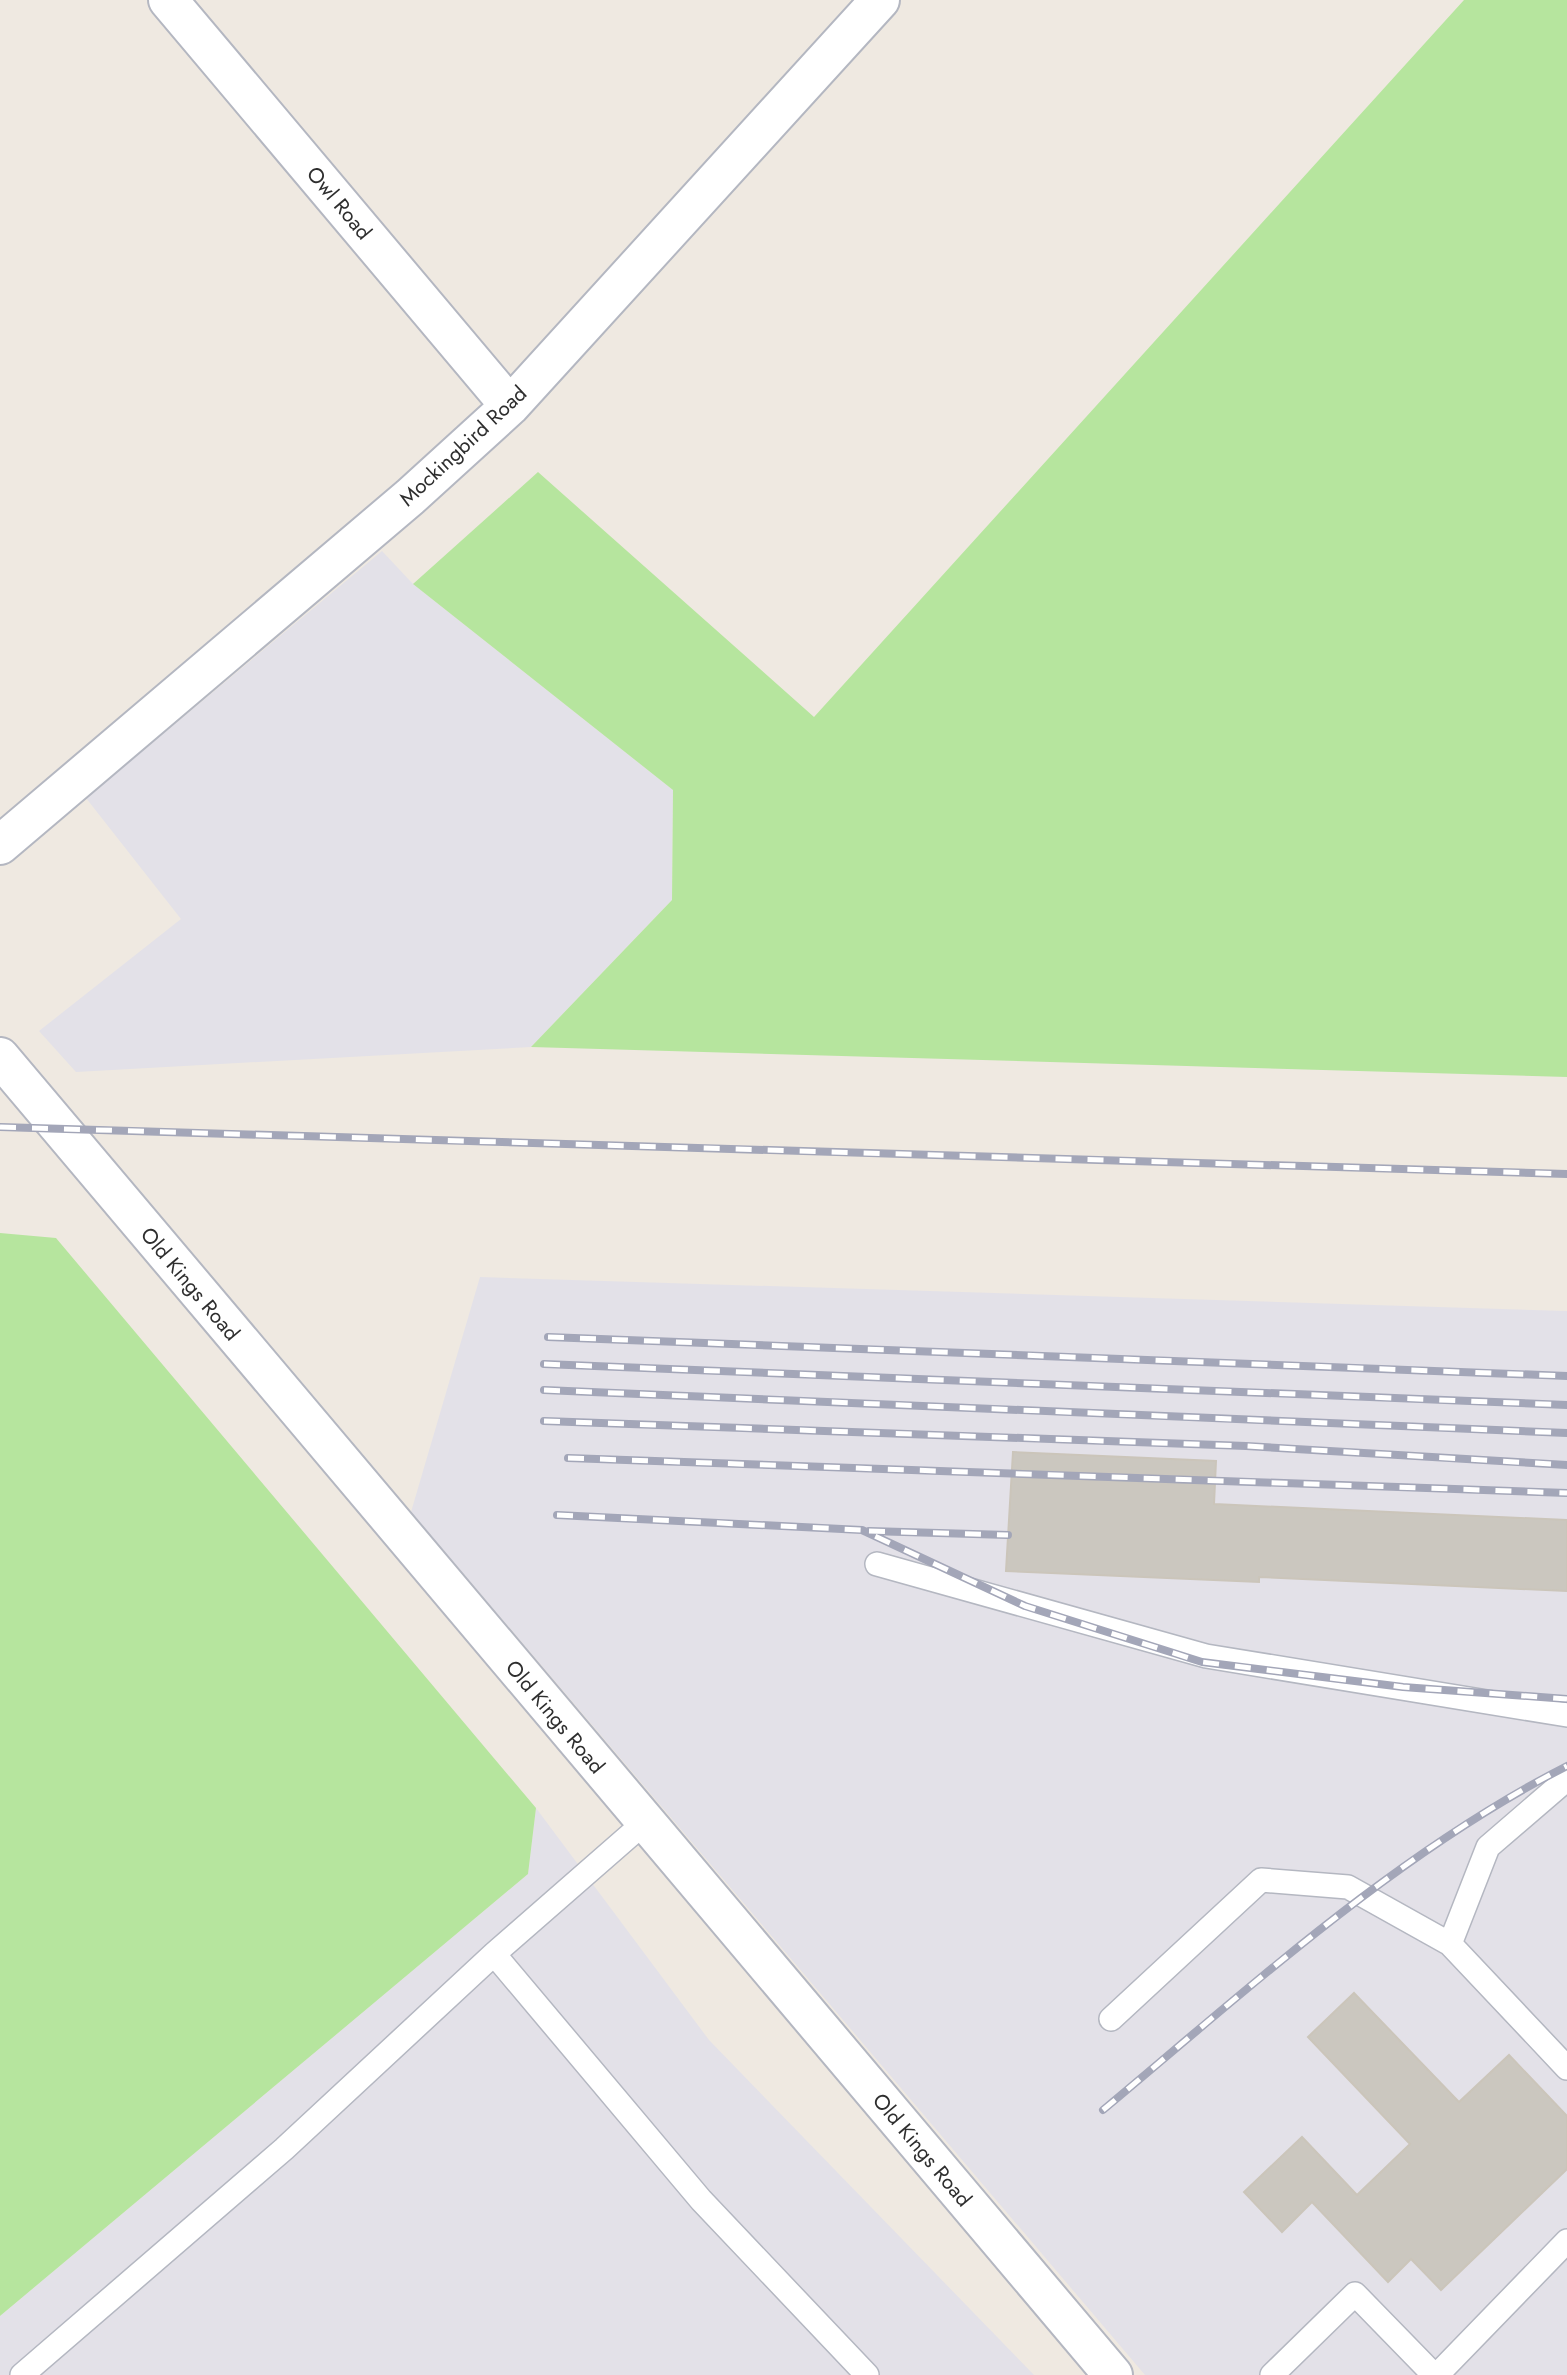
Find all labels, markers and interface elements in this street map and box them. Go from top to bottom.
street label: Owl Road [299,160,379,246]
street label: Mockingbird Road [393,379,533,513]
street label: Old Kings Road [133,1221,247,1347]
street label: Old Kings Road [498,1654,612,1780]
street label: Old Kings Road [865,2087,979,2213]

